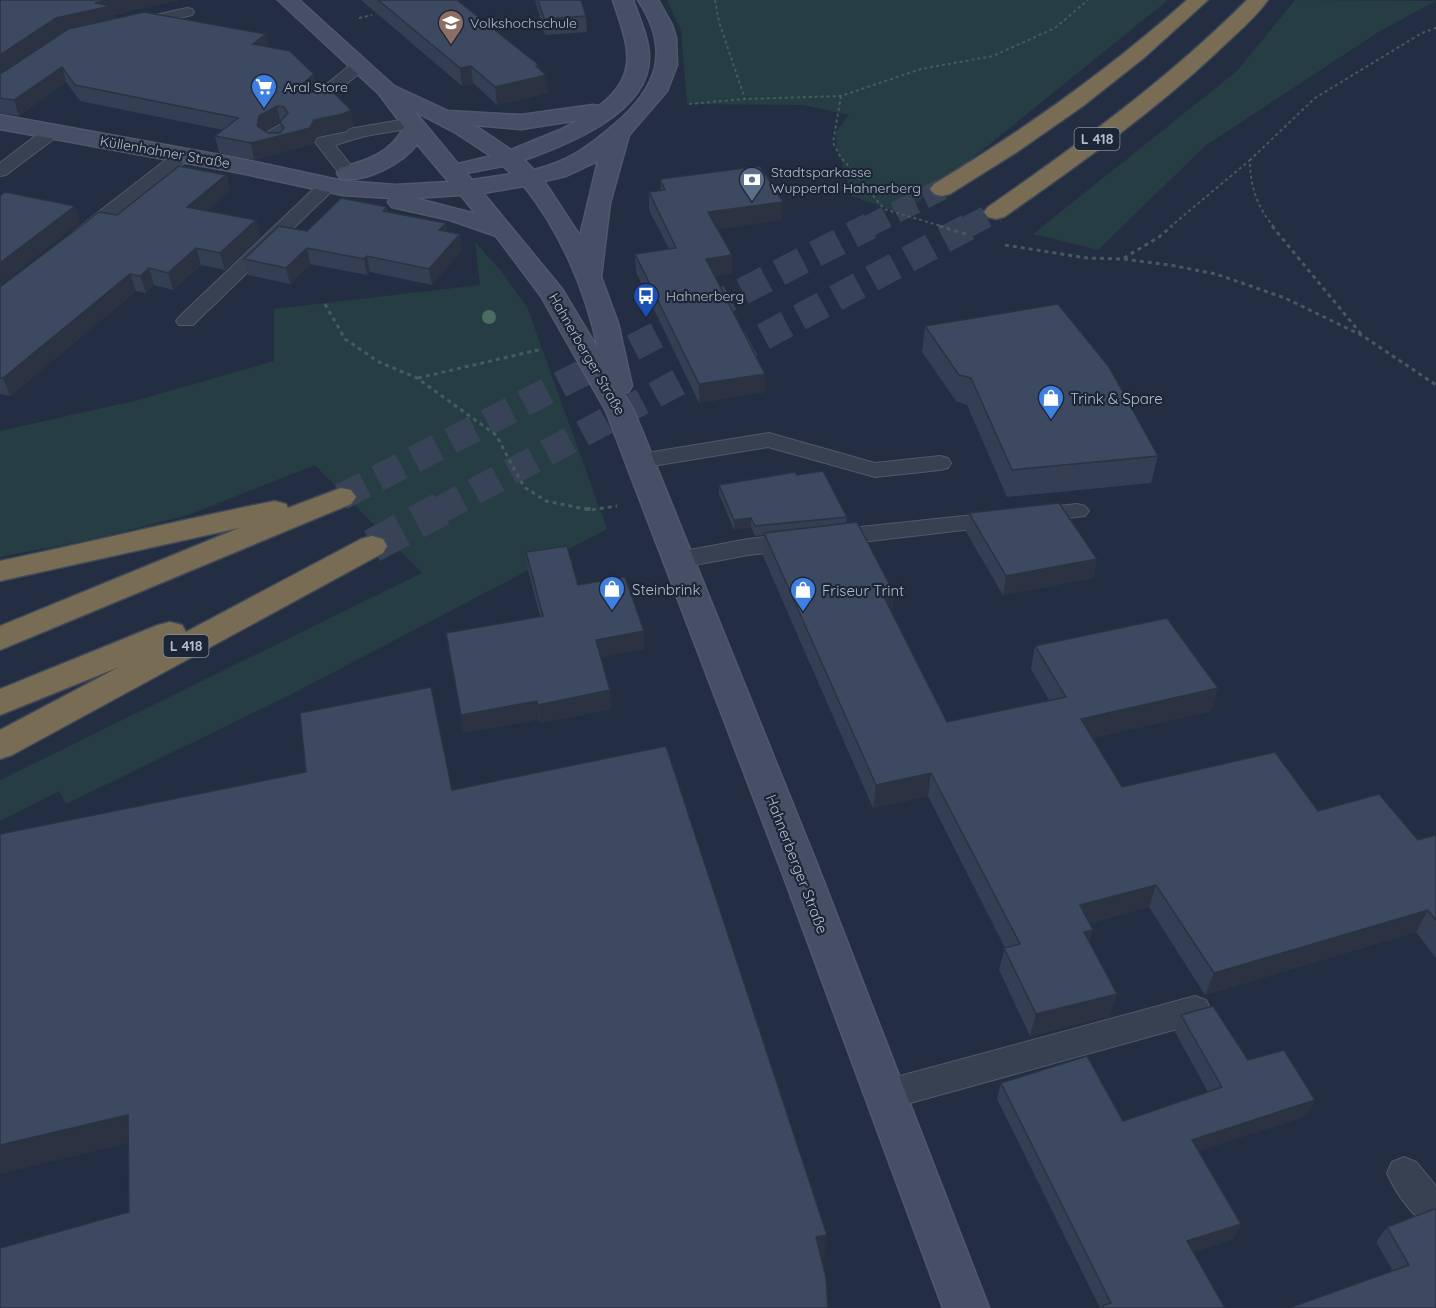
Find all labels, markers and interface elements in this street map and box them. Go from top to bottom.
school or university icon: Volkshochschule [436,8,466,46]
place label: Volkshochschule [470,14,577,32]
supermarket icon: Aral Store [249,72,279,110]
place label: Aral Store [284,78,348,96]
road number: L 418 [1074,128,1120,150]
street label: Küllenhahner Straße [99,132,232,172]
place label: Stadtsparkasse Wuppertal Hahnerberg [771,163,921,197]
bank icon: Stadtsparkasse Wuppertal Hahnerberg [737,165,767,203]
bus stop icon: Hahnerberg [631,281,661,319]
place label: Hahnerberg [666,287,744,305]
street label: Hahnerberger Straße [545,290,629,418]
shop icon: Trink & Spare [1036,383,1066,421]
place label: Trink & Spare [1070,389,1163,408]
shop icon: Steinbrink [597,574,627,612]
shop icon: Friseur Trint [788,575,818,613]
place label: Steinbrink [632,580,701,599]
place label: Friseur Trint [822,581,904,600]
road number: L 418 [164,635,208,657]
street label: Hahnerberger Straße [762,792,832,936]

